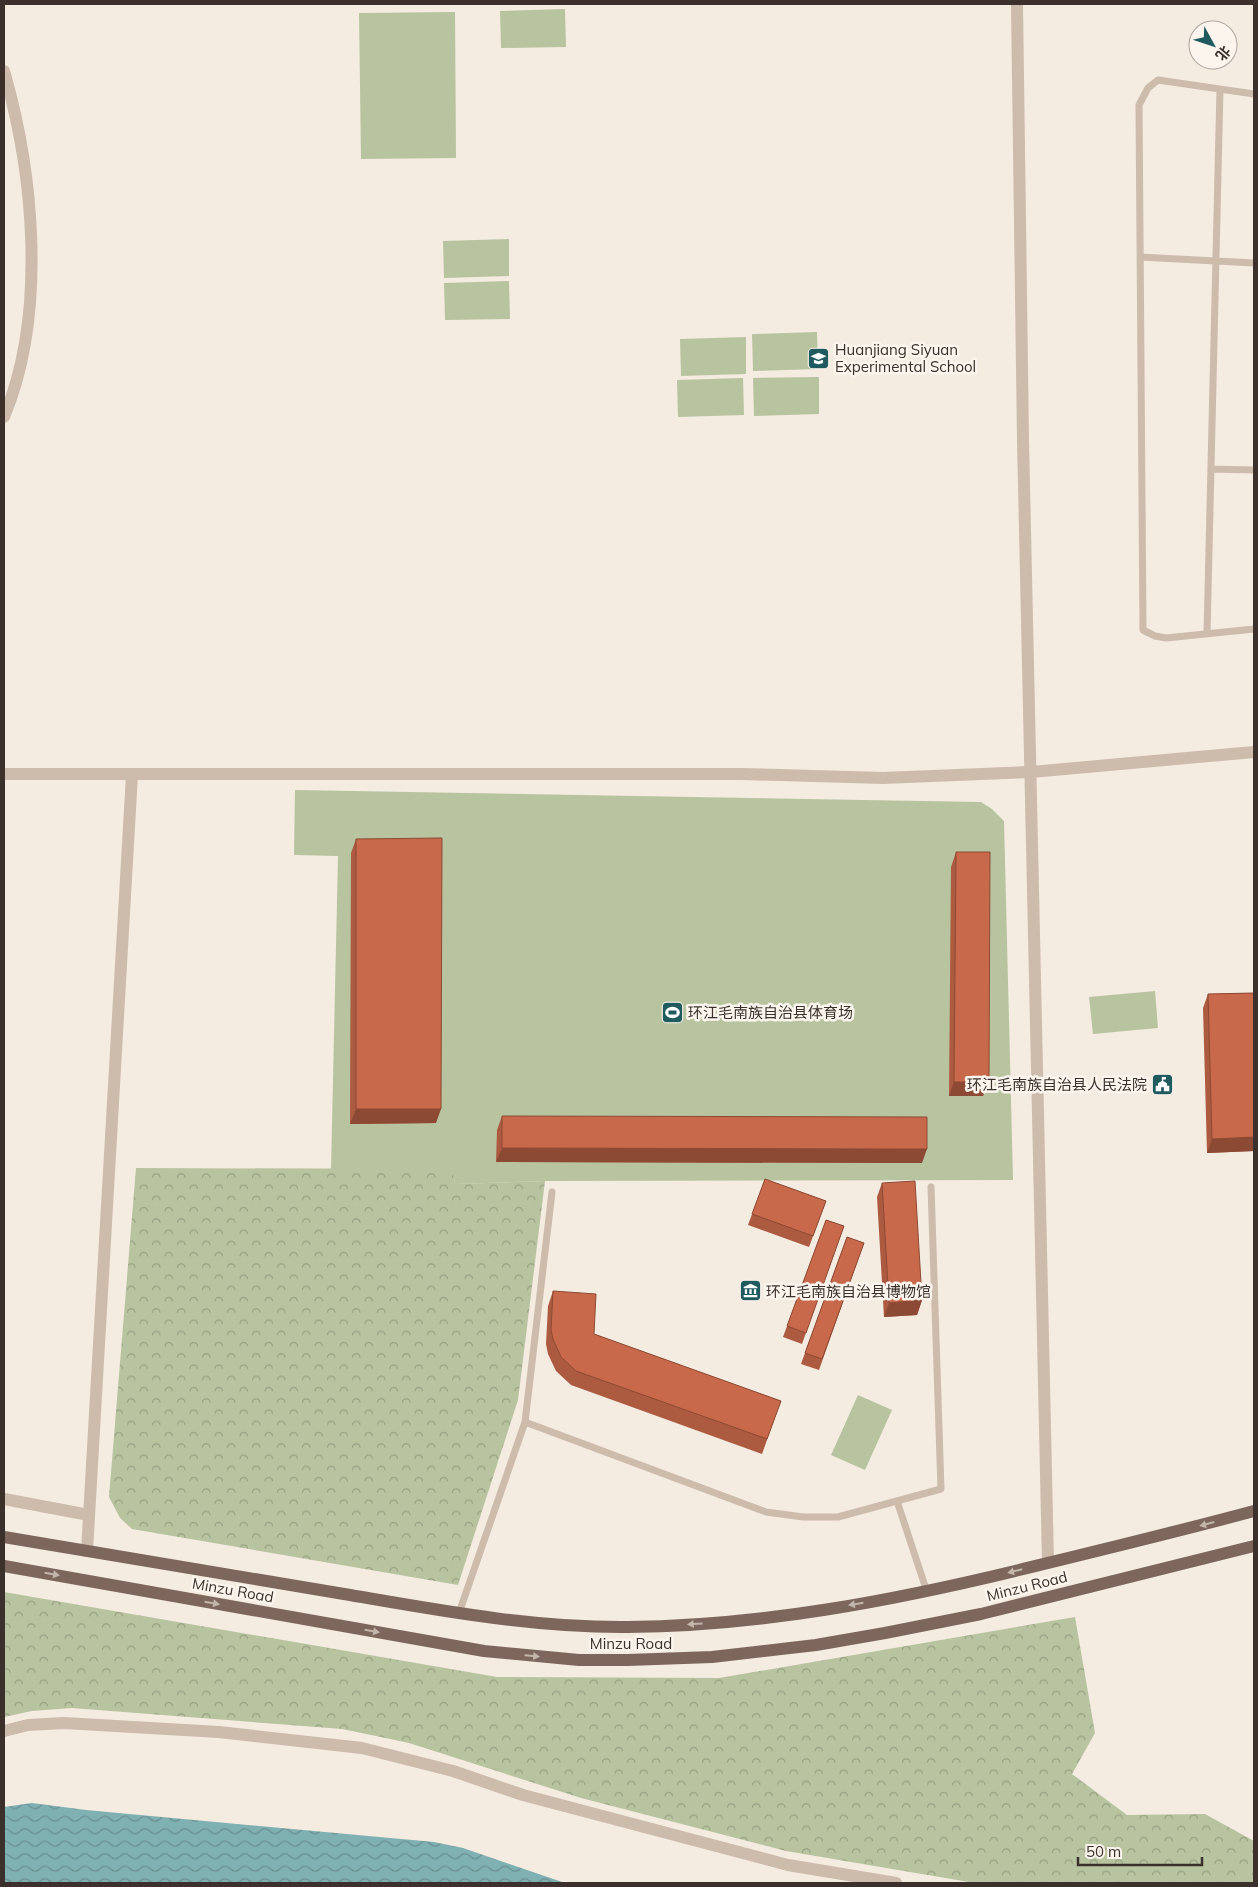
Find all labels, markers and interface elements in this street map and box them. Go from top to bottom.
north arrow [1188,20,1238,70]
text: 北 [1212,42,1234,65]
place label: Huanjiang Siyuan Experimental School [835,340,976,376]
school or university icon: Huanjiang Siyuan Experimental School [807,346,831,370]
sports icon: 环江毛南族自治县体育场 [660,1000,684,1024]
place label: 环江毛南族自治县体育场 [688,1003,853,1022]
public building icon: 环江毛南族自治县人民法院 [1151,1072,1175,1096]
place label: 环江毛南族自治县人民法院 [967,1075,1147,1094]
museum icon: 环江毛南族自治县博物馆 [738,1279,762,1303]
place label: 环江毛南族自治县博物馆 [766,1282,931,1301]
one-way arrow [1200,1520,1215,1528]
street label: Minzu Road [985,1567,1069,1605]
one-way arrow [1008,1567,1023,1575]
one-way arrow [44,1571,60,1579]
street label: Minzu Road [191,1573,275,1607]
one-way arrow [204,1599,220,1607]
one-way arrow [848,1601,864,1609]
one-way arrow [687,1621,703,1629]
one-way arrow [364,1628,380,1636]
street label: Minzu Road [590,1634,672,1653]
one-way arrow [524,1653,540,1661]
scale bar [1078,1834,1202,1866]
text: 50 m [1086,1842,1121,1861]

